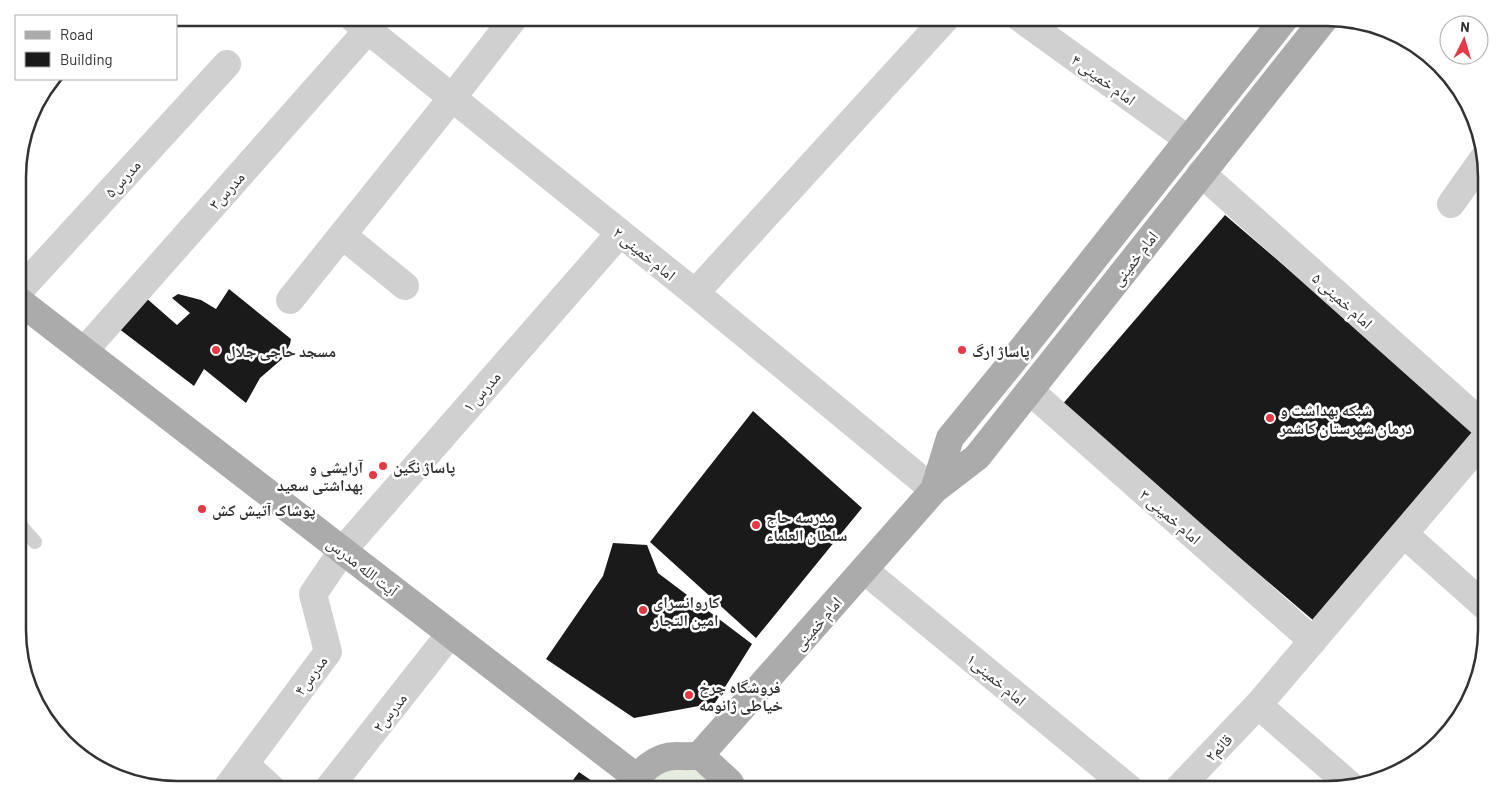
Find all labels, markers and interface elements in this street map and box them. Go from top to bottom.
legend [15,15,178,80]
north arrow [1439,15,1489,65]
text: N [1460,18,1471,35]
text: Road [60,25,93,43]
street label: امام خمینی ۴ [1067,49,1140,110]
text: Building [60,50,113,68]
street label: مدرس۵ [100,155,145,202]
street label: مدرس۳ [204,167,249,214]
street label: امام خمینی ۲ [609,222,680,285]
street label: امام خمینی [1107,227,1163,290]
street label: امام خمینی ۵ [1308,268,1377,334]
place label: مسجد حاجی جلال [226,341,336,361]
place label: پاساژ ارگ [972,341,1030,361]
marker: مسجد حاجی جلال [210,344,222,356]
marker: پاساژ ارگ [956,344,968,356]
street label: مدرس ۱ [458,367,505,417]
place label: شبکه بهداشت و درمان شهرستان کاشمر [1279,400,1412,438]
marker: شبکه بهداشت و درمان شهرستان کاشمر [1264,412,1276,424]
place label: آرایشی و بهداشتی سعید [277,457,364,495]
place label: پاساژ نگین [393,457,455,477]
marker: پاساژ نگین [377,460,389,472]
marker: آرایشی و بهداشتی سعید [367,469,379,481]
street label: امام خمینی ۳ [1135,484,1205,549]
place label: پوشاک آتیش کش [212,500,316,520]
marker: پوشاک آتیش کش [196,503,208,515]
place label: مدرسه حاج سلطان العلماء [766,507,847,545]
marker: مدرسه حاج سلطان العلماء [750,519,762,531]
street label: آیت الله مدرس [323,533,403,602]
place label: کاروانسرای امین التجار [652,592,720,630]
street label: امام خمینی [789,592,847,655]
marker: کاروانسرای امین التجار [637,604,649,616]
street label: امام خمینی۱ [962,649,1031,711]
street label: مدرس۴ [289,651,332,700]
place label: فروشگاه چرخ خیاطی ژانومه [699,677,783,715]
street label: مدرس۲ [368,689,412,737]
marker: فروشگاه چرخ خیاطی ژانومه [683,689,695,701]
street label: قائم۲ [1200,729,1237,766]

